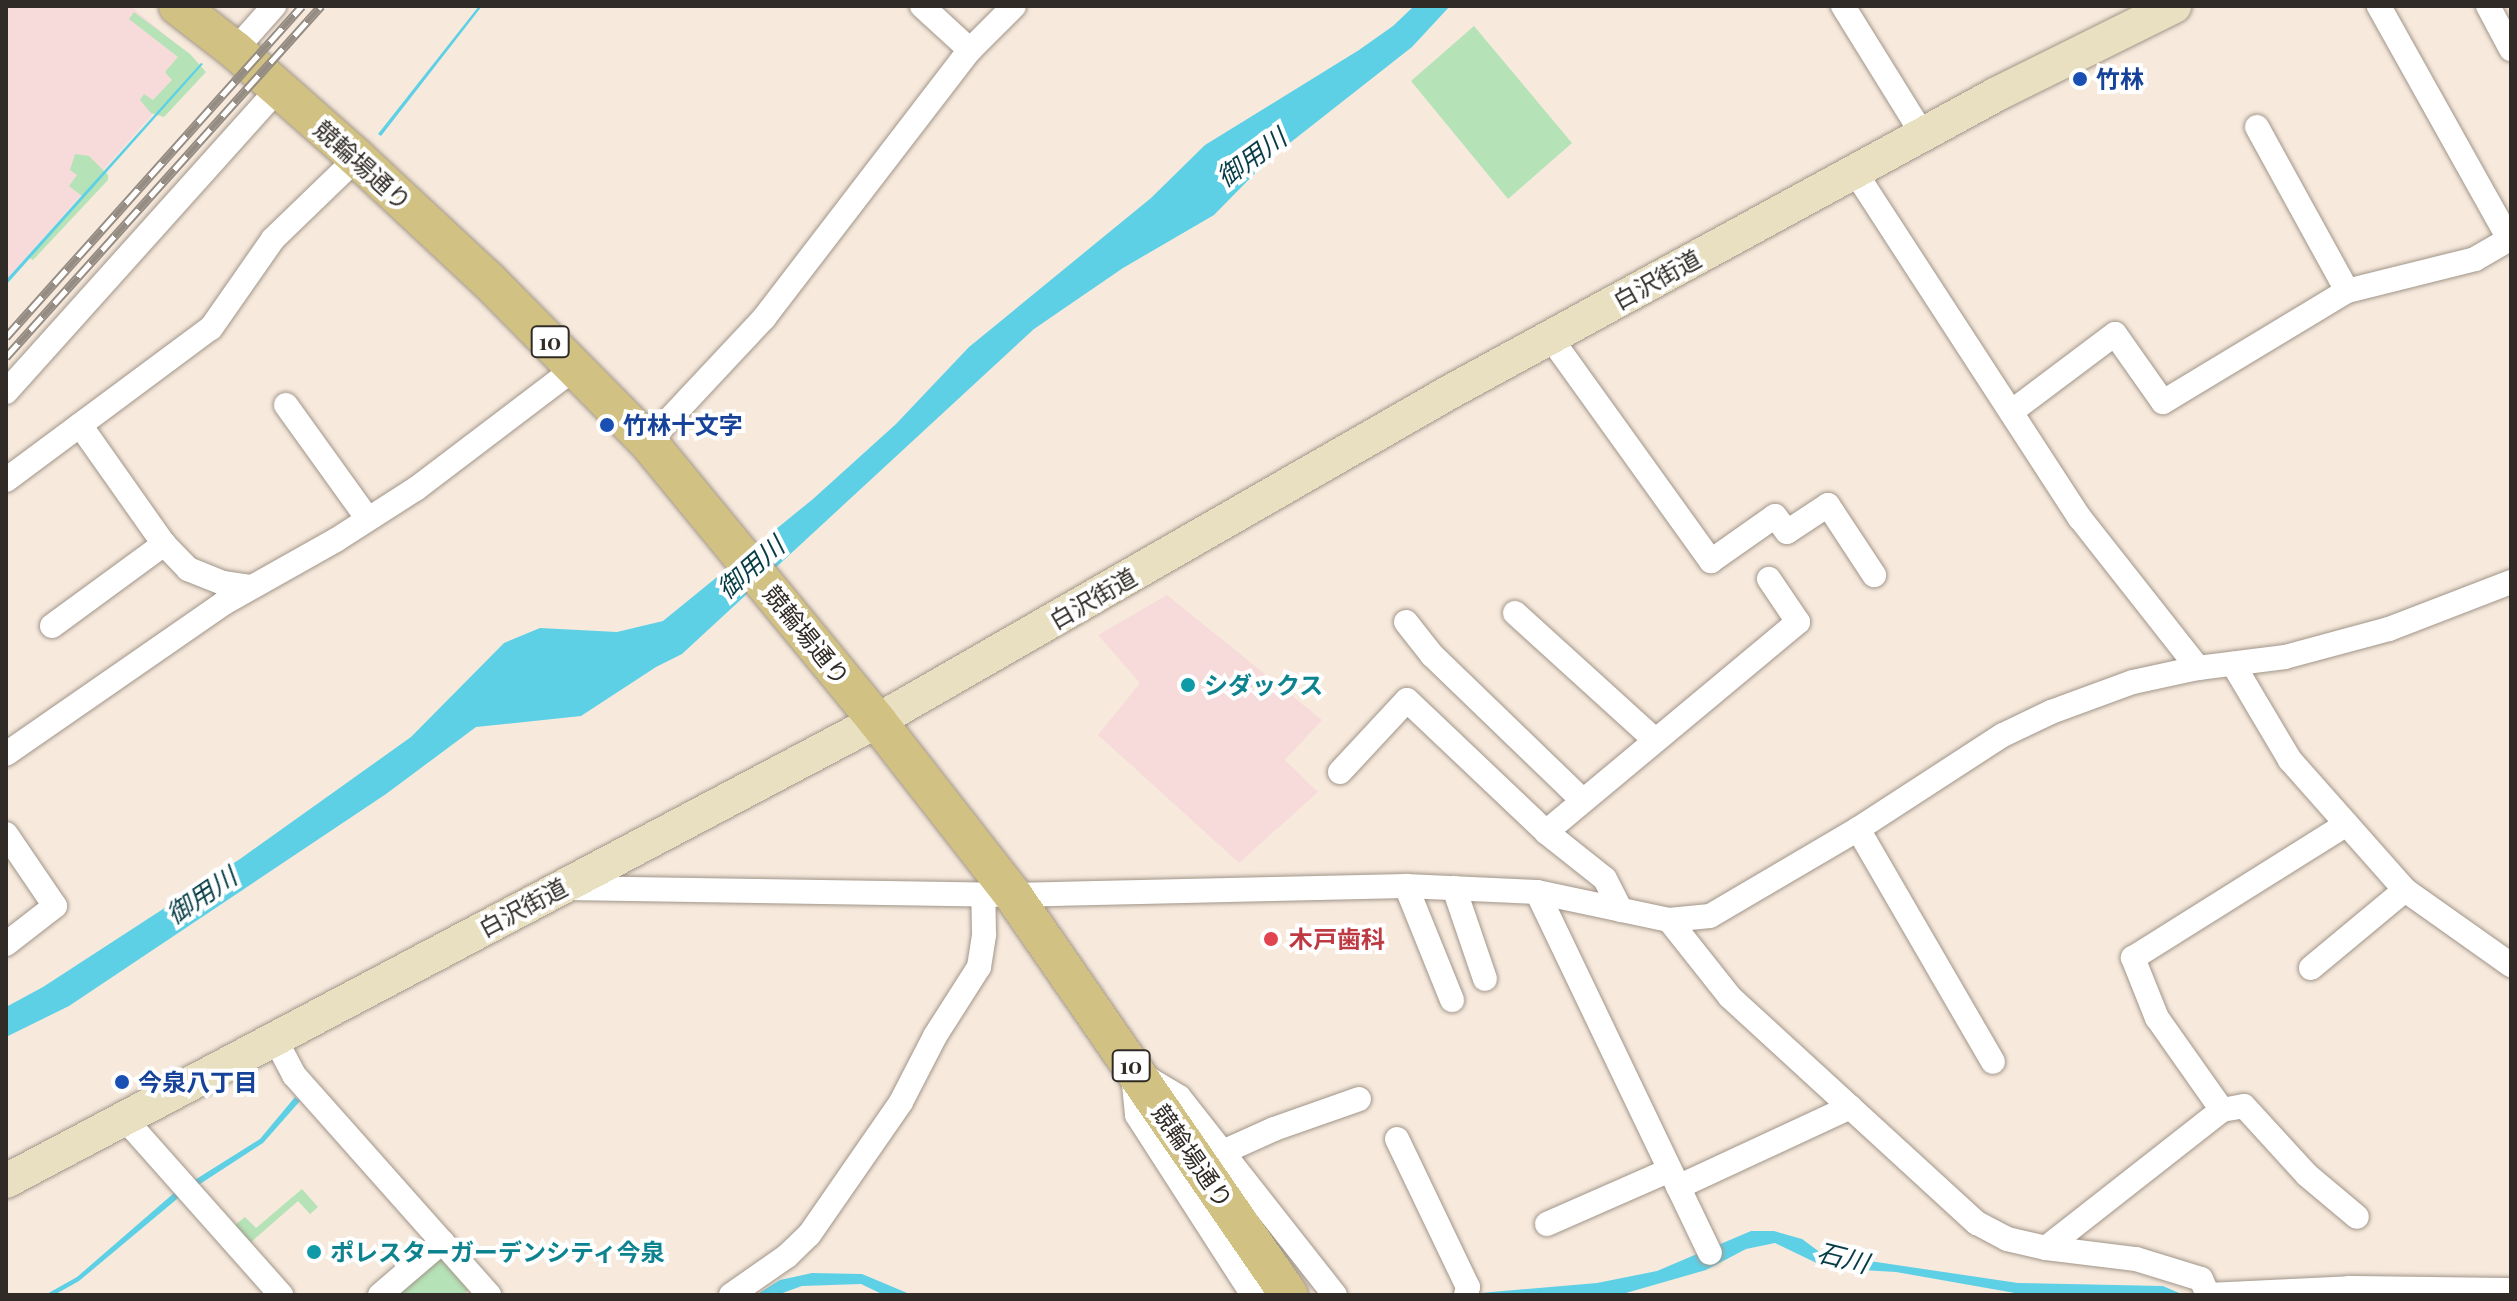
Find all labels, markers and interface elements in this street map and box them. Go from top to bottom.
place label: 竹林 [2096,65,2144,93]
marker: 竹林 [2071,70,2089,88]
street label: 競輪場通り [309,114,417,216]
water label: 御用川 [1210,121,1292,193]
street label: 白沢街道 [1608,243,1706,315]
road number: 10 [530,324,570,360]
place label: 竹林十文字 [623,411,743,439]
marker: 竹林十文字 [598,416,616,434]
water label: 御用川 [710,530,790,604]
street label: 白沢街道 [1044,562,1142,634]
street label: 競輪場通り [758,579,856,691]
place label: シダックス [1204,671,1324,699]
marker: シダックス [1179,676,1197,694]
water label: 御用川 [160,860,242,930]
street label: 白沢街道 [474,872,572,942]
place label: 木戸歯科 [1289,925,1385,953]
marker: 木戸歯科 [1260,928,1282,950]
road number: 10 [1111,1048,1151,1084]
place label: 今泉八丁目 [138,1068,258,1096]
marker: 今泉八丁目 [113,1073,131,1091]
street label: 競輪場通り [1147,1099,1239,1213]
water label: 石川 [1814,1236,1872,1278]
place label: ポレスターガーデンシティ今泉 [330,1238,666,1266]
marker: ポレスターガーデンシティ今泉 [305,1243,323,1261]

